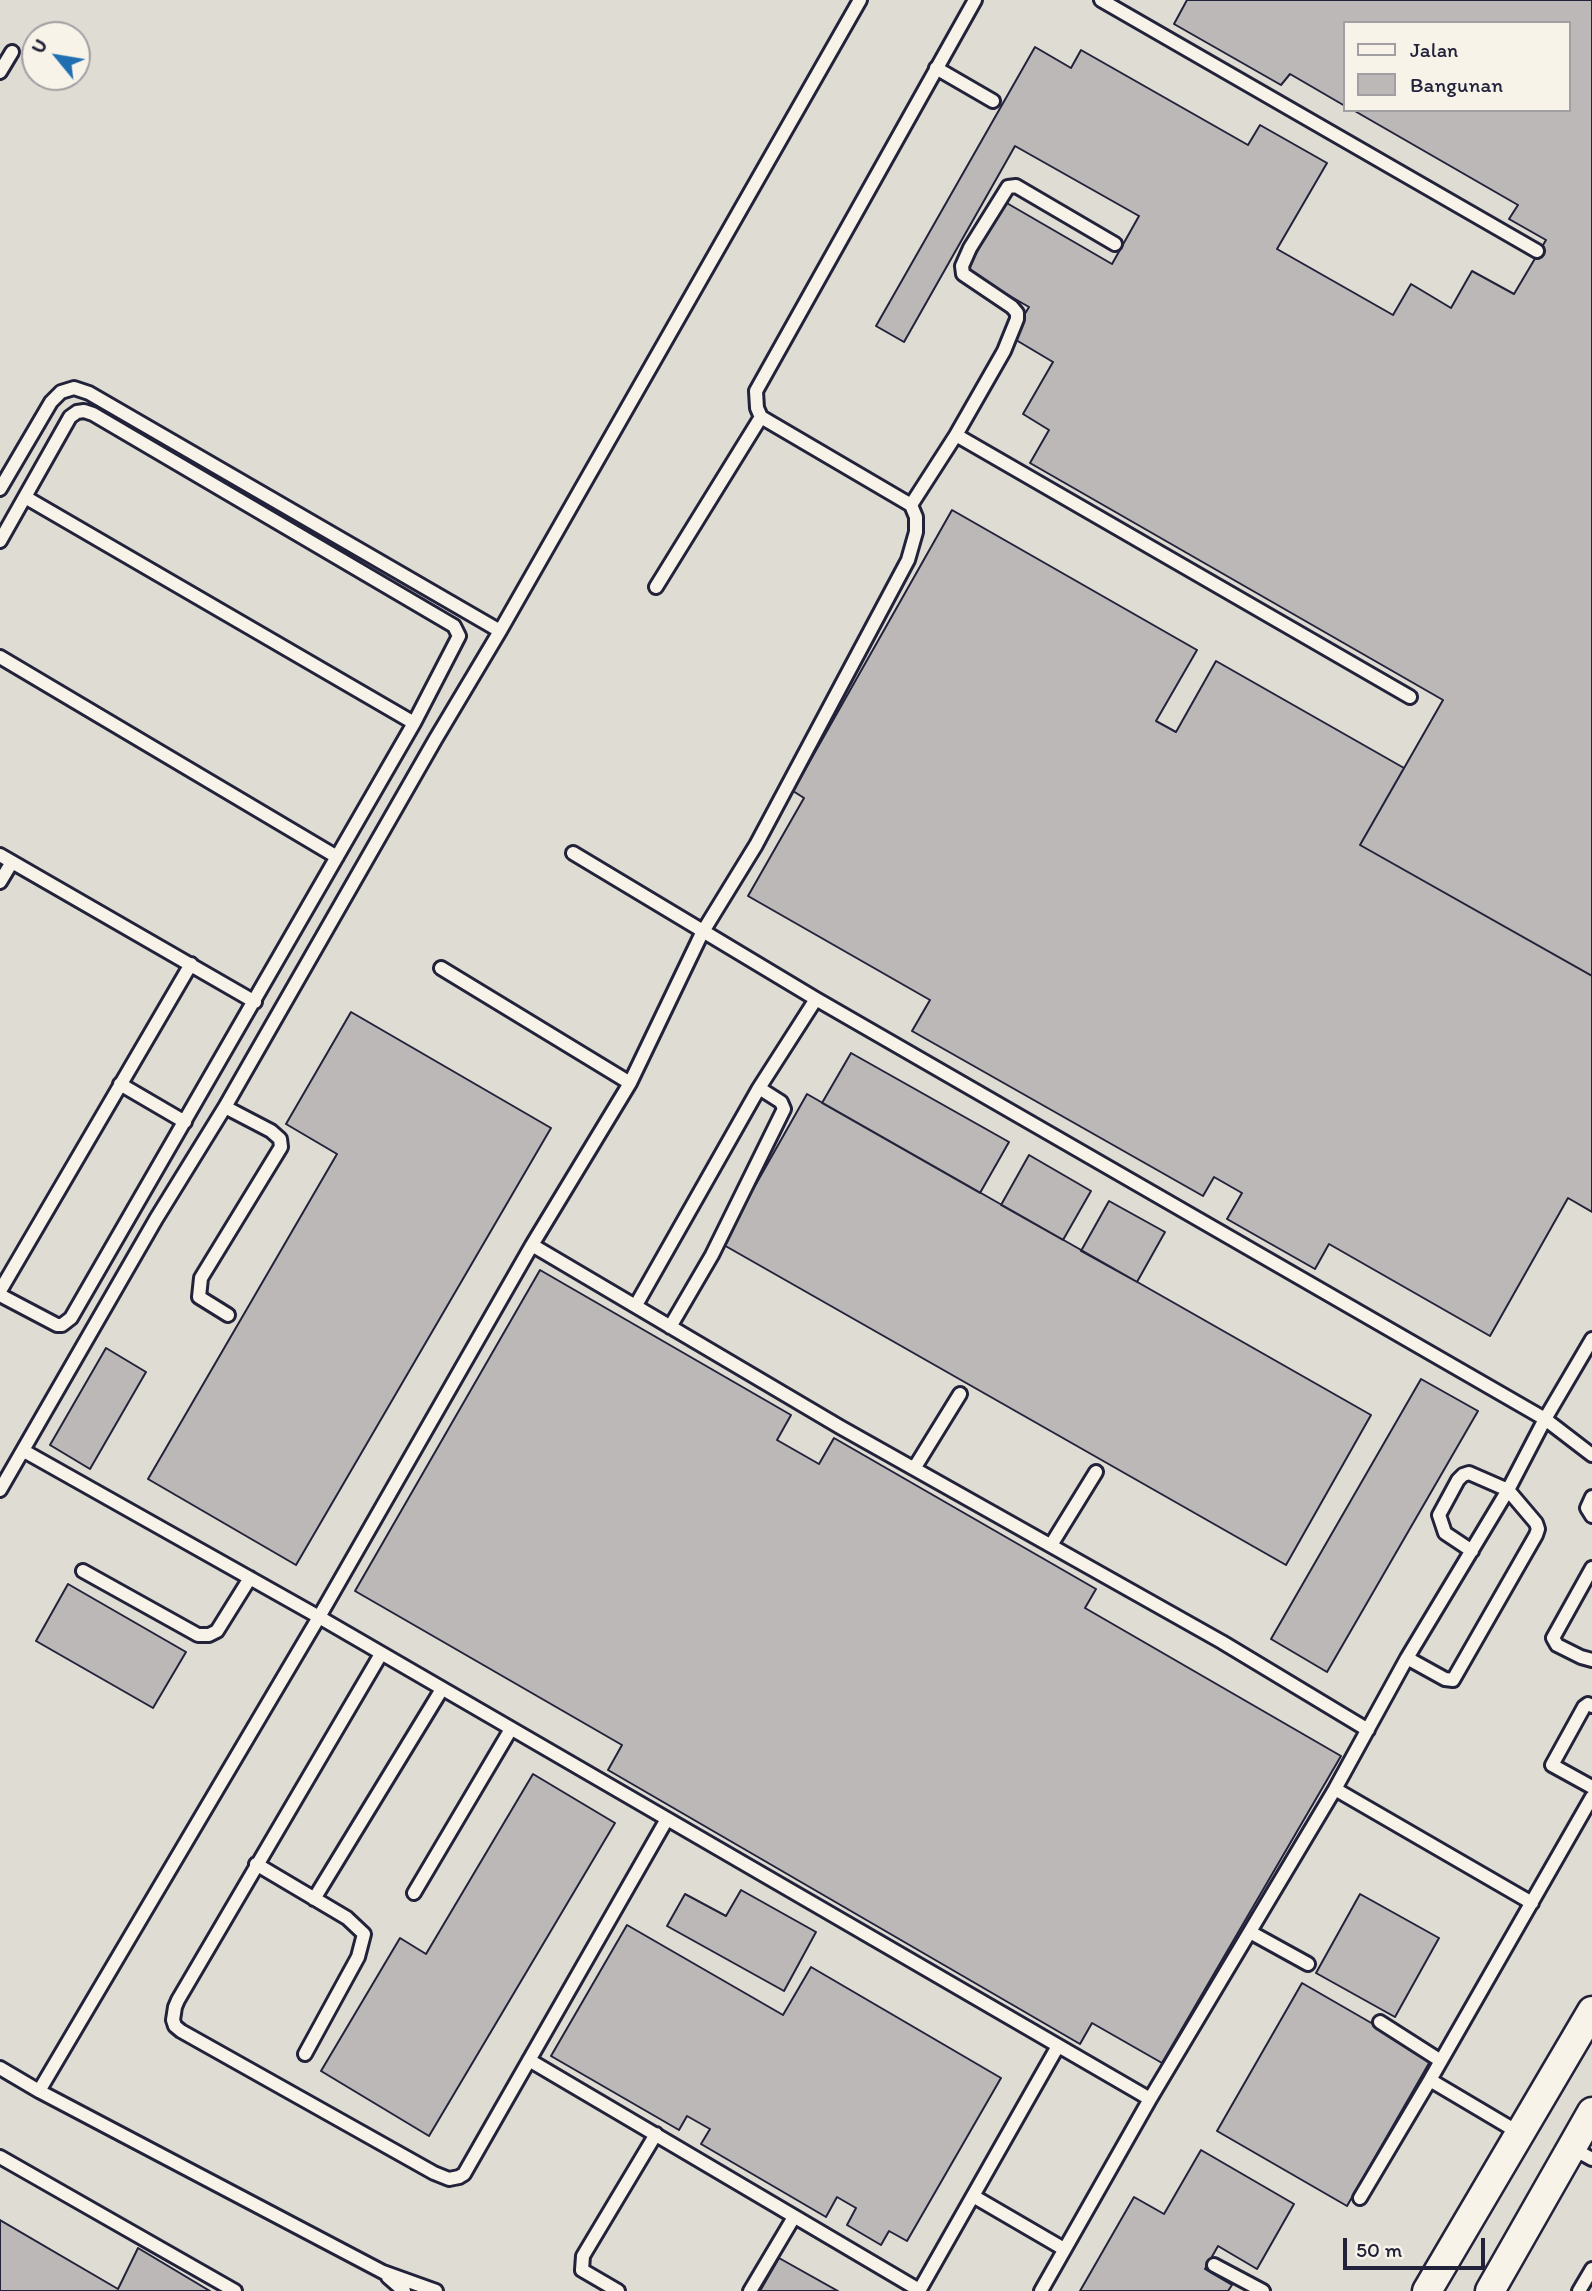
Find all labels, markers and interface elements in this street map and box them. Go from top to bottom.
north arrow [21,21,91,91]
legend [1344,21,1571,112]
text: U [26,35,52,57]
text: Jalan [1410,37,1458,62]
text: Bangunan [1410,72,1503,97]
scale bar [1347,2224,1489,2268]
text: 50 m [1356,2237,1402,2262]

